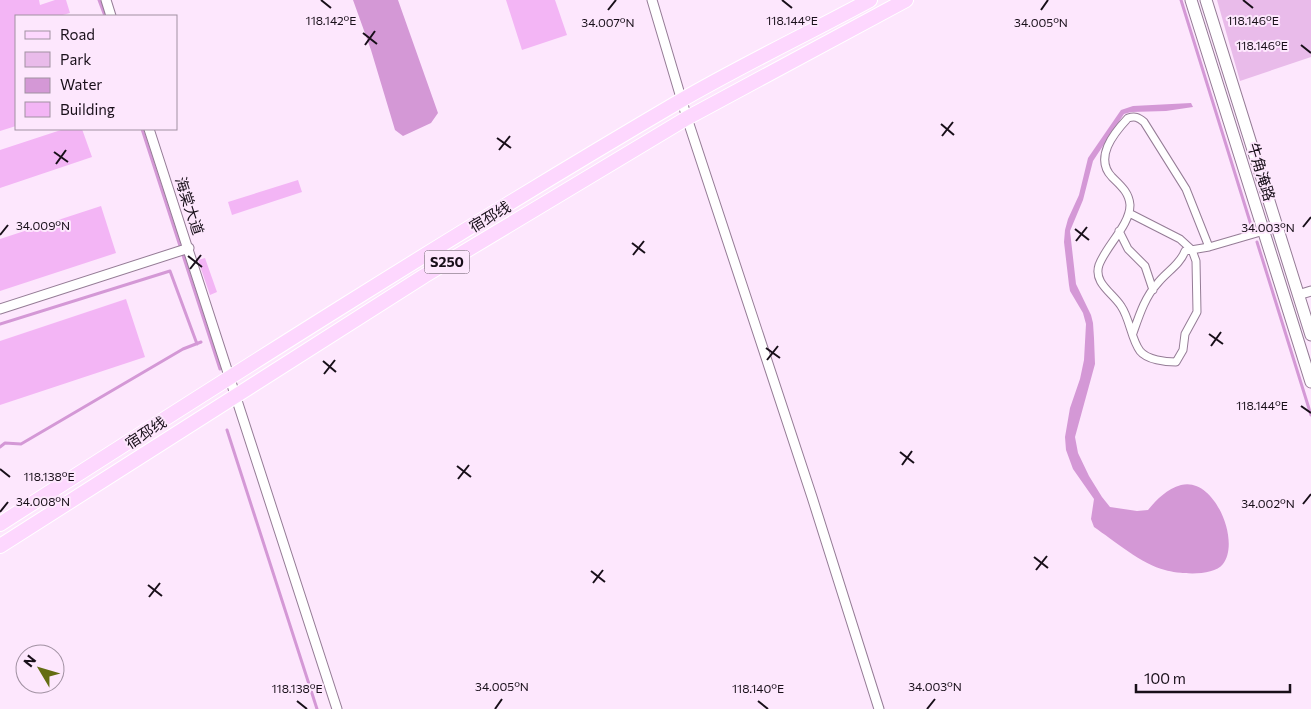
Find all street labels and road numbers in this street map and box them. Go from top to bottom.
street label: 牛角淹路 [1245,140,1279,203]
street label: 海棠大道 [172,174,208,237]
street label: 宿邳线 [466,197,513,235]
road number: S250 [424,250,470,274]
street label: 宿邳线 [122,412,169,452]

